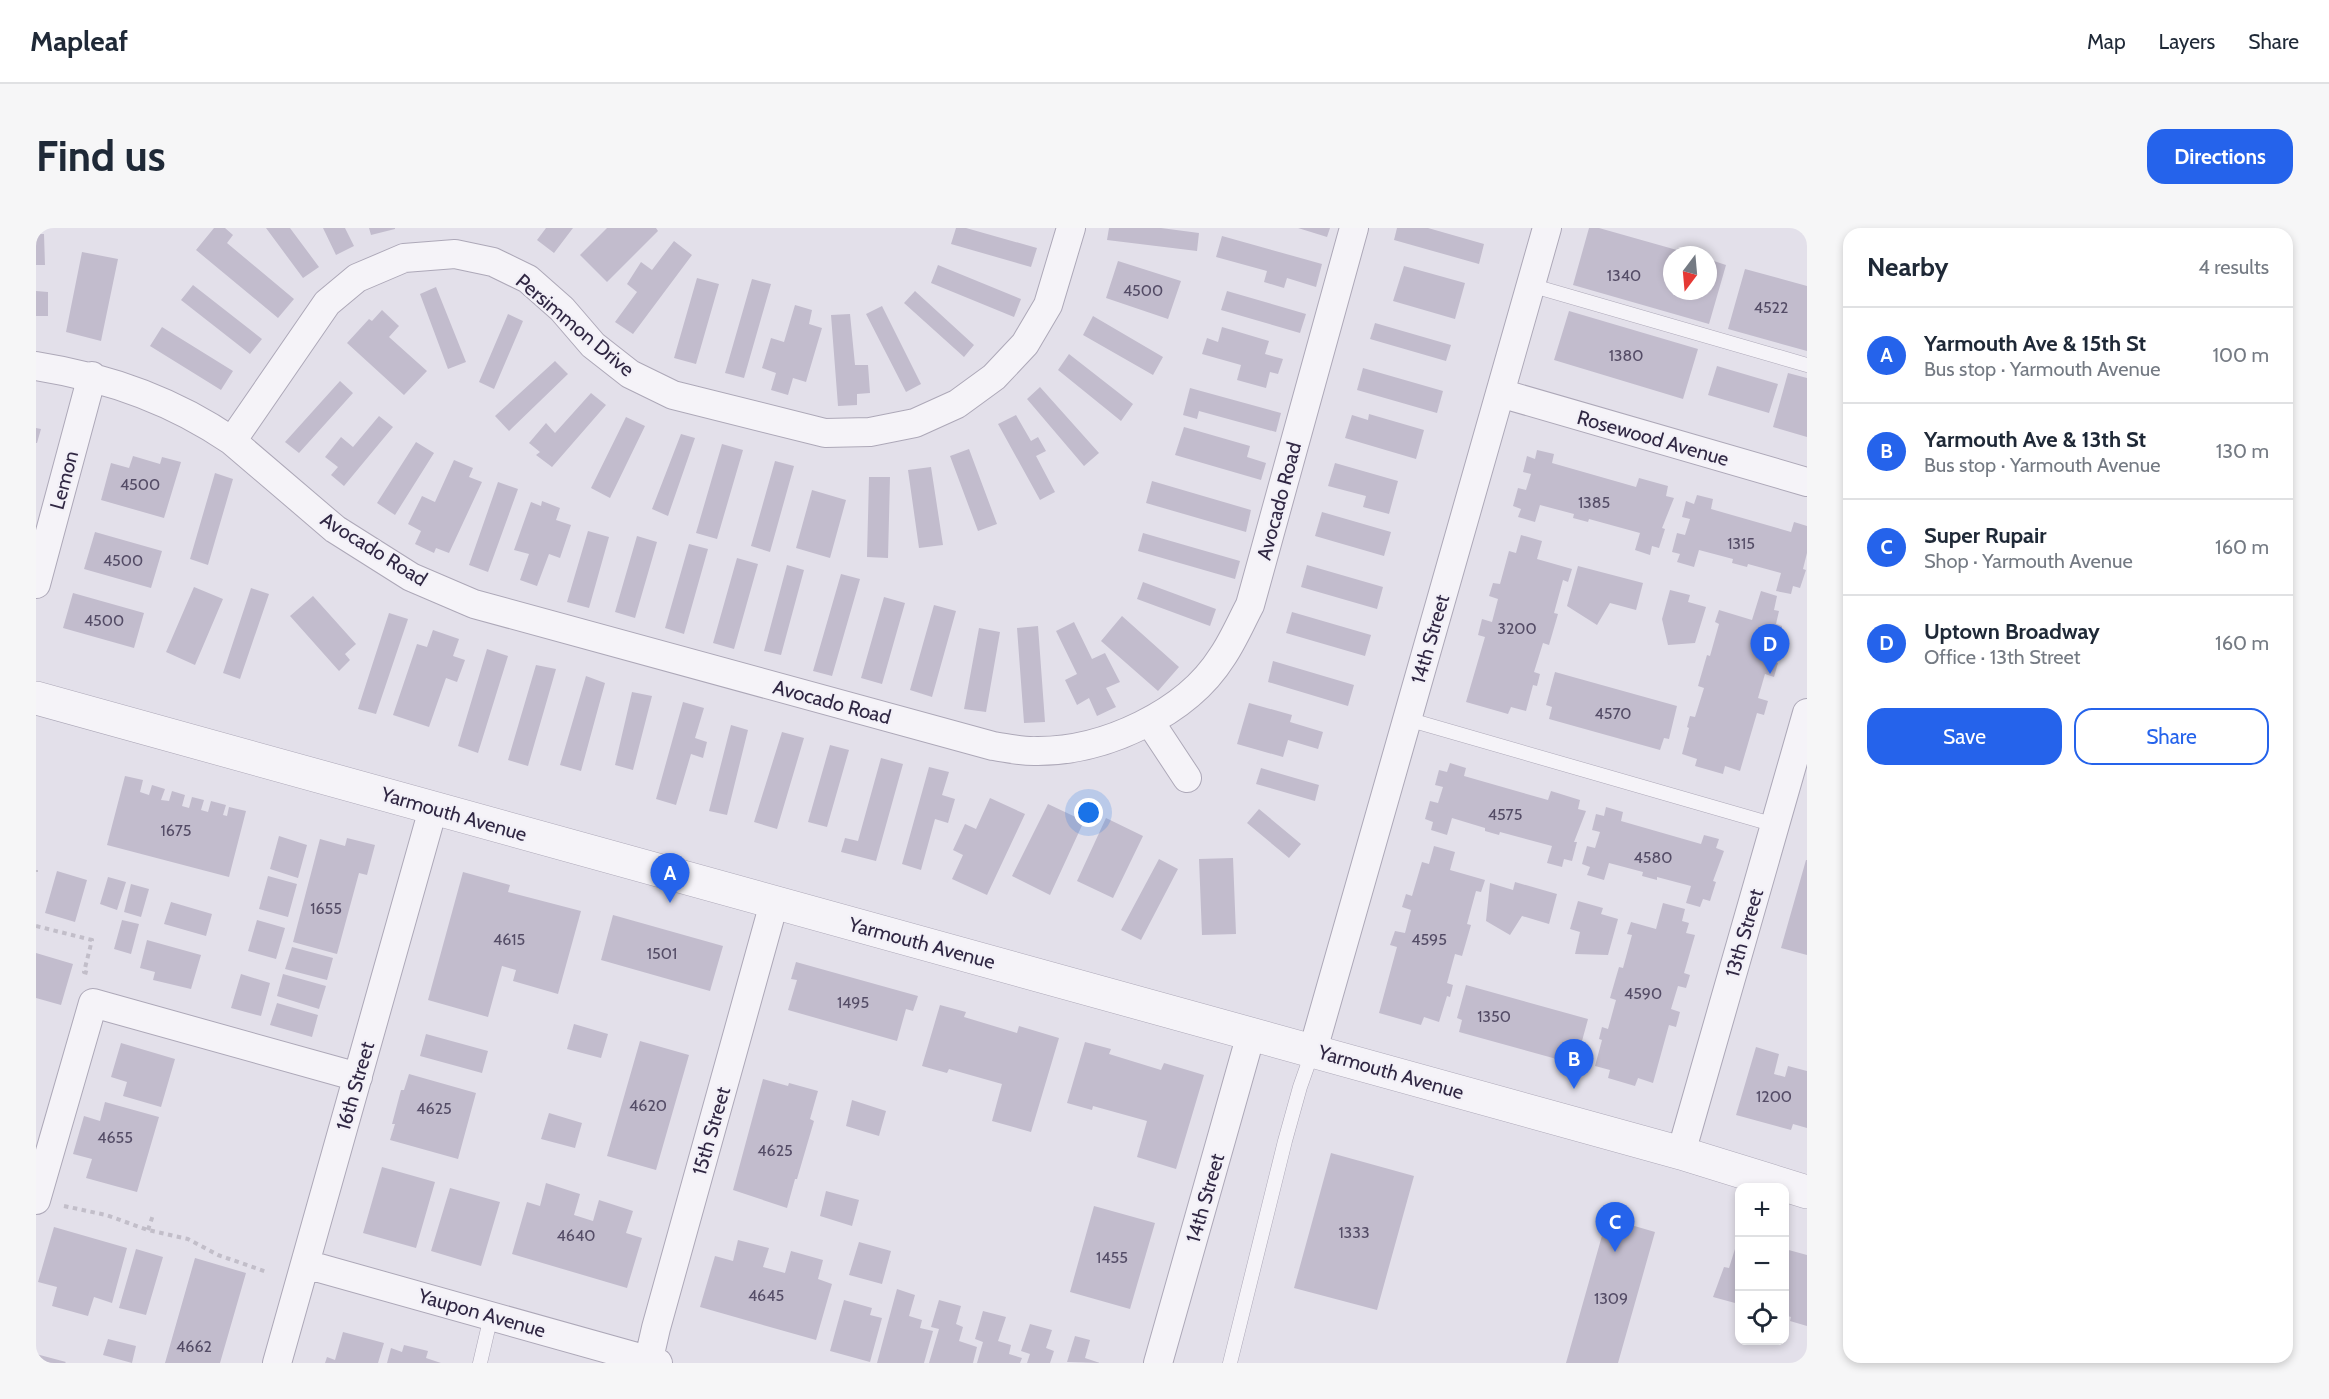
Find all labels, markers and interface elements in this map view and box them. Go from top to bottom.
text: Mapleaf [30,24,128,58]
text: Map [2087,29,2126,54]
text: Layers [2159,29,2215,54]
text: Share [2248,29,2299,54]
button: Directions [2147,129,2293,184]
text: Find us [36,130,165,182]
north arrow [1663,246,1717,300]
text: Nearby [1867,251,1948,283]
text: 4 results [2198,255,2269,279]
house number: 1340 [1607,266,1641,285]
street label: Persimmon Drive [511,269,639,381]
house number: 4500 [1123,281,1163,300]
house number: 4522 [1754,298,1788,317]
text: Yarmouth Ave & 15th St [1924,330,2146,357]
text: A [1880,343,1893,367]
text: 100 m [2213,343,2269,367]
house number: 1380 [1609,346,1643,365]
text: Bus stop · Yarmouth Avenue [1924,357,2160,381]
street label: Rosewood Avenue [1574,405,1732,471]
text: Yarmouth Ave & 13th St [1924,426,2146,453]
street label: Avocado Road [1252,439,1306,563]
text: B [1880,439,1893,463]
text: 130 m [2216,439,2269,463]
street label: Lemon [45,448,83,512]
text: Bus stop · Yarmouth Avenue [1924,453,2160,477]
house number: 4500 [120,475,160,494]
house number: 1385 [1578,493,1610,512]
street label: Avocado Road [316,507,432,591]
text: Super Rupair [1924,522,2047,549]
house number: 1315 [1727,534,1755,553]
text: C [1880,535,1893,559]
text: 160 m [2215,535,2269,559]
text: Shop · Yarmouth Avenue [1924,549,2133,573]
house number: 4500 [103,551,143,570]
street label: 14th Street [1406,591,1454,686]
house number: 4500 [84,611,124,630]
text: Uptown Broadway [1924,618,2100,645]
house number: 3200 [1497,619,1537,638]
pin: D [1750,624,1790,674]
text: D [1879,631,1894,655]
text: 160 m [2215,631,2269,655]
text: Office · 13th Street [1924,645,2081,669]
street label: Avocado Road [770,675,894,729]
house number: 4570 [1595,704,1631,723]
button: Save [1867,708,2062,765]
button: Share [2074,708,2269,765]
street label: Yarmouth Avenue [377,781,530,846]
your location [1074,798,1103,827]
house number: 4575 [1488,805,1522,824]
house number: 1675 [161,821,191,840]
house number: 4580 [1634,848,1672,867]
pin: A [650,854,690,903]
street label: 13th Street [1720,886,1768,980]
house number: 1655 [310,899,342,918]
street label: Yarmouth Avenue [845,912,998,974]
house number: 4615 [493,930,525,949]
house number: 4595 [1411,930,1447,949]
house number: 1501 [647,944,677,963]
house number: 4590 [1624,984,1662,1003]
house number: 1495 [837,993,869,1012]
house number: 1350 [1477,1007,1511,1026]
street label: 16th Street [331,1039,379,1133]
street label: Yarmouth Avenue [1314,1039,1467,1104]
pin: B [1554,1040,1594,1089]
street label: 15th Street [687,1084,735,1178]
house number: 1200 [1756,1087,1792,1106]
house number: 4620 [629,1096,667,1115]
house number: 4625 [416,1099,452,1118]
house number: 4655 [97,1128,133,1147]
house number: 4625 [757,1141,793,1160]
street label: 14th Street [1181,1150,1229,1245]
map controls [1735,1183,1789,1345]
button: + [1735,1183,1789,1237]
pin: C [1596,1202,1634,1252]
house number: 1333 [1338,1223,1370,1242]
house number: 4640 [557,1226,595,1245]
button: − [1735,1237,1789,1291]
house number: 1455 [1096,1248,1128,1267]
street label: Yaupon Avenue [415,1283,548,1343]
house number: 4645 [748,1286,784,1305]
house number: 1309 [1594,1289,1628,1308]
button: locate [1735,1291,1789,1345]
house number: 4662 [176,1337,212,1356]

